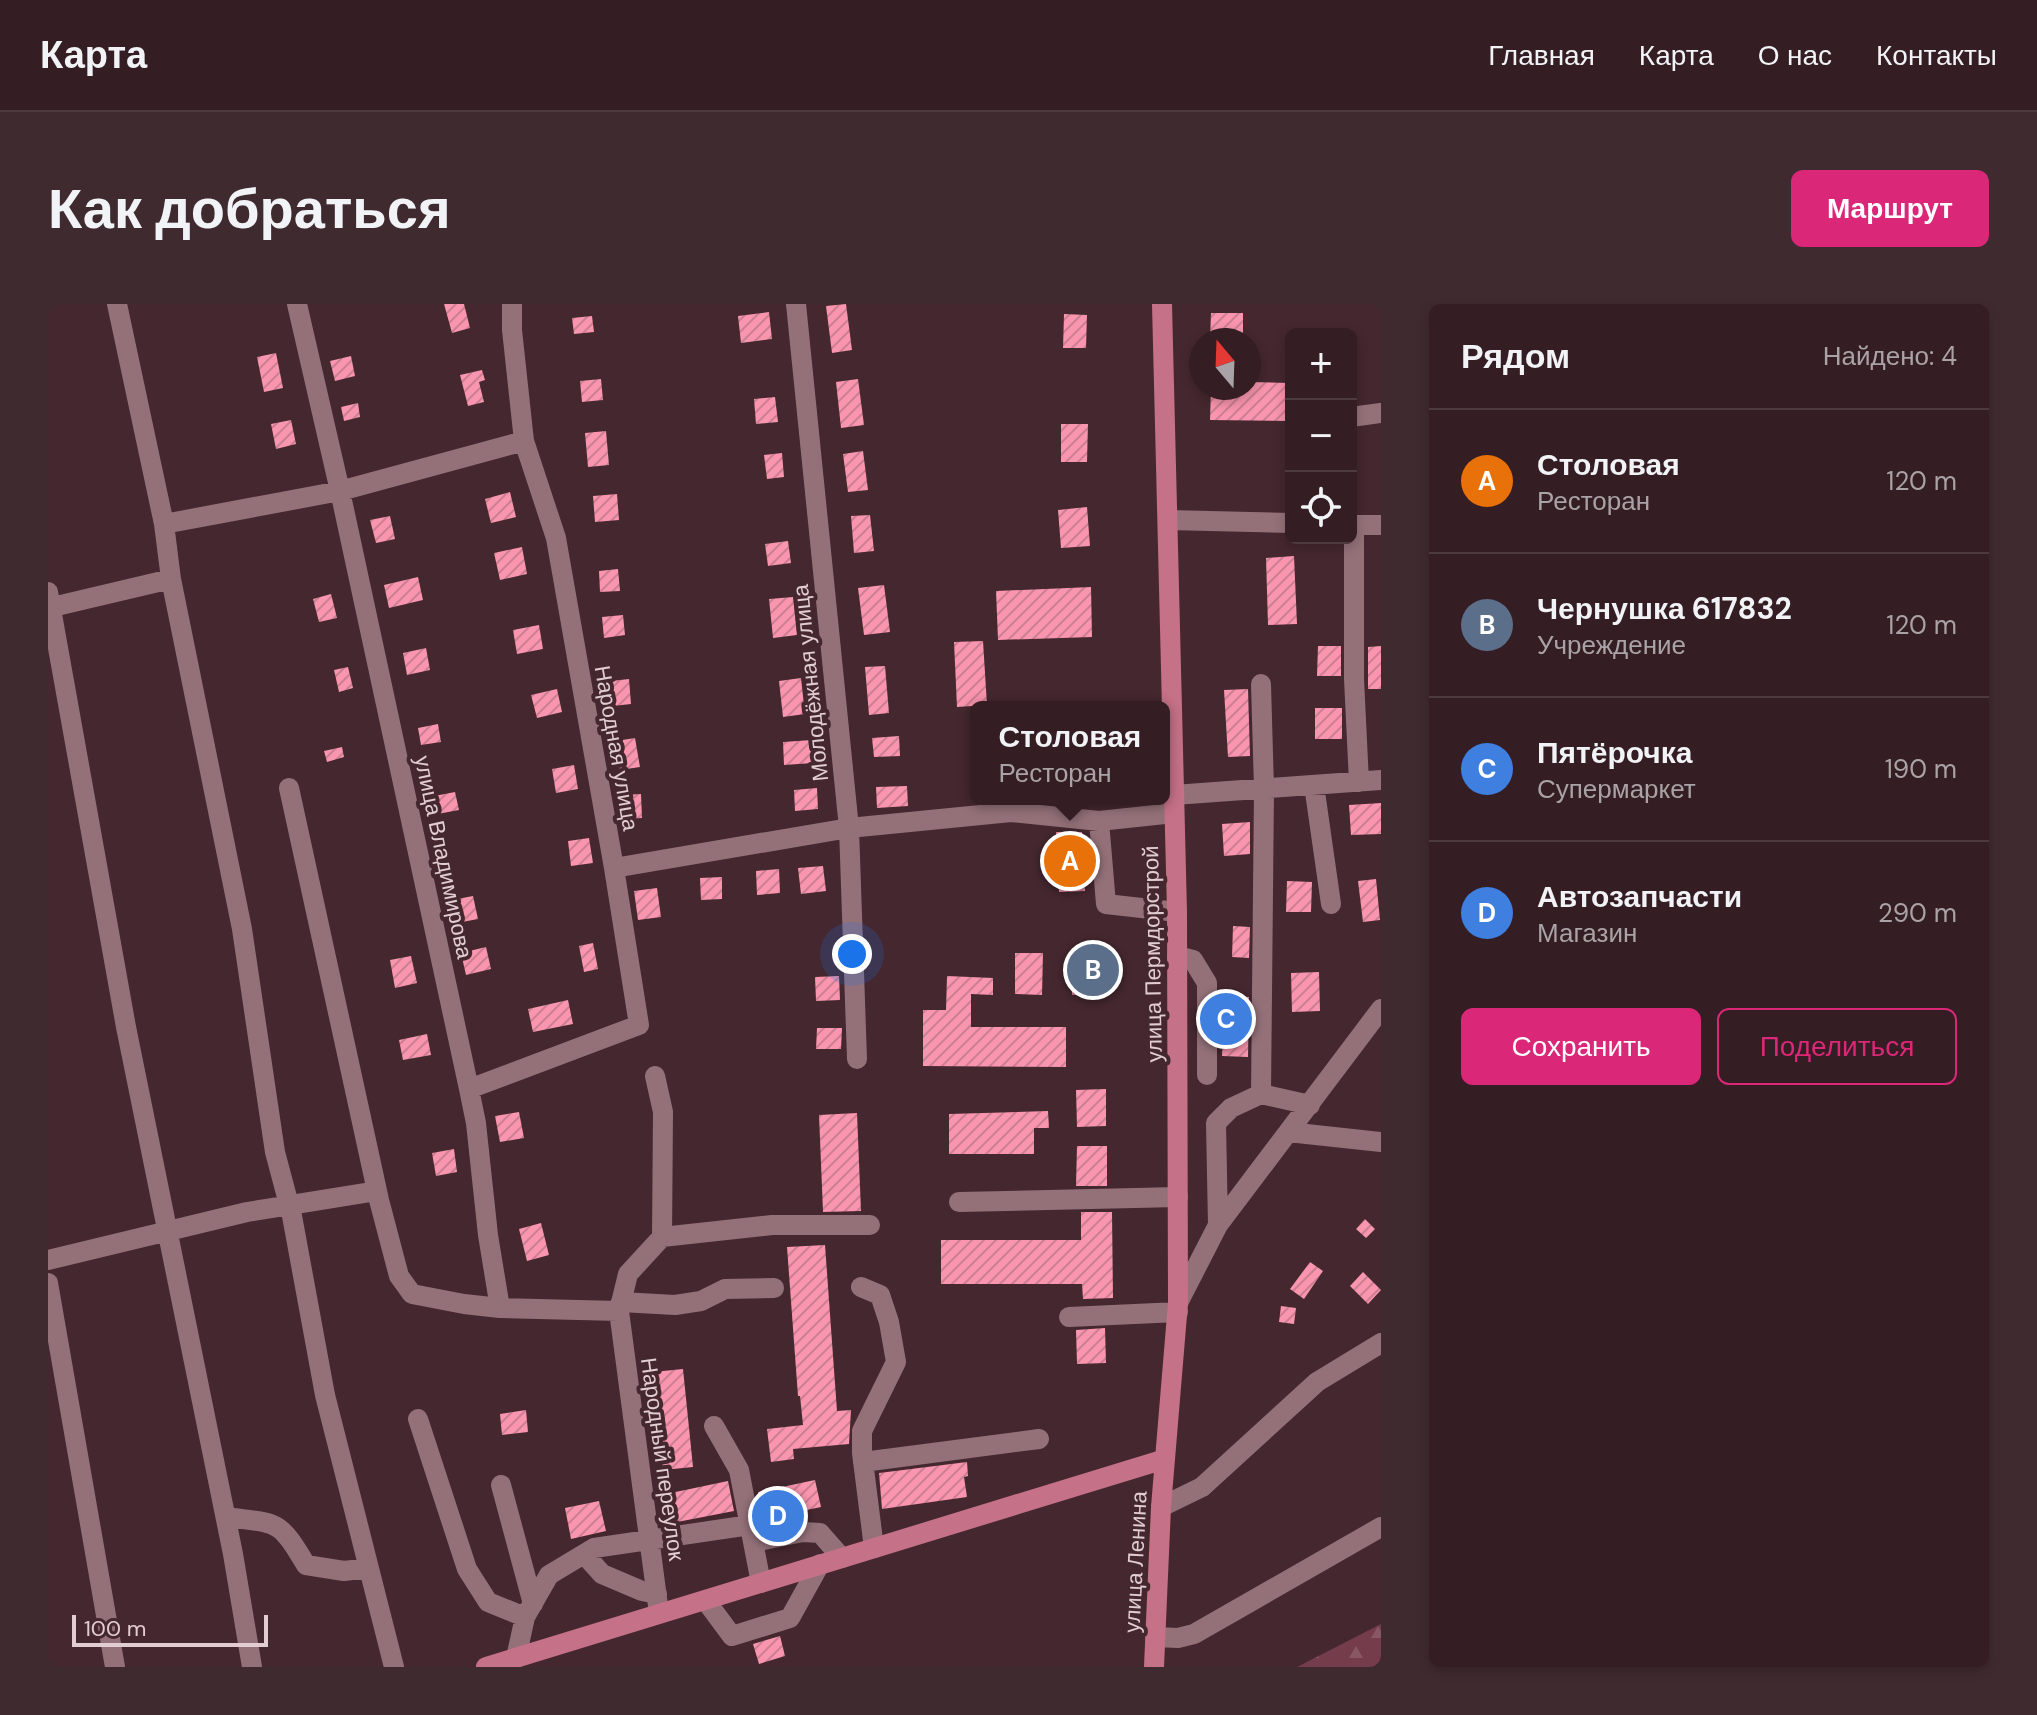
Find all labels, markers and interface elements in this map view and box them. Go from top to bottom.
text: Карта [40,30,147,80]
text: Главная [1488,37,1595,74]
text: Карта [1639,37,1714,74]
text: О нас [1758,37,1832,74]
text: Контакты [1876,37,1997,74]
button: Маршрут [1791,170,1989,247]
text: Как добраться [48,172,451,245]
north arrow [1189,328,1261,400]
map controls [1285,328,1357,544]
button: + [1285,328,1357,400]
text: Рядом [1461,334,1570,379]
text: Найдено: 4 [1823,339,1957,373]
button: − [1285,400,1357,472]
text: Столовая [1537,445,1680,484]
text: A [1478,464,1496,498]
text: 120 m [1886,464,1957,498]
button: locate [1285,472,1357,544]
text: Ресторан [1537,484,1650,518]
street label: Молодёжная улица [786,582,835,783]
text: Чернушка 617832 [1537,589,1792,628]
text: B [1479,608,1495,642]
text: 120 m [1886,608,1957,642]
text: Учреждение [1537,628,1686,662]
street label: Народная улица [588,663,645,834]
popup [970,701,1170,805]
text: Столовая [999,717,1141,756]
text: Пятёрочка [1537,733,1692,772]
text: C [1477,752,1497,786]
text: 190 m [1885,752,1957,786]
street label: улица Владимирова [408,753,479,962]
text: Ресторан [999,756,1112,790]
text: Супермаркет [1537,772,1696,806]
pin: A [1044,831,1096,891]
street label: улица Пермдорстрой [1136,845,1169,1063]
text: Автозапчасти [1537,877,1742,916]
text: D [1478,896,1496,930]
text: 290 m [1878,896,1957,930]
text: Магазин [1537,916,1637,950]
your location [832,934,872,974]
pin: B [1067,940,1119,1000]
pin: C [1200,989,1252,1049]
button: Сохранить [1461,1008,1701,1085]
button: Поделиться [1717,1008,1957,1085]
street label: Народный переулок [634,1356,691,1563]
pin: D [752,1486,804,1546]
street label: улица Ленина [1117,1490,1154,1634]
scale bar [72,1611,268,1647]
text: 100 m [84,1614,146,1643]

